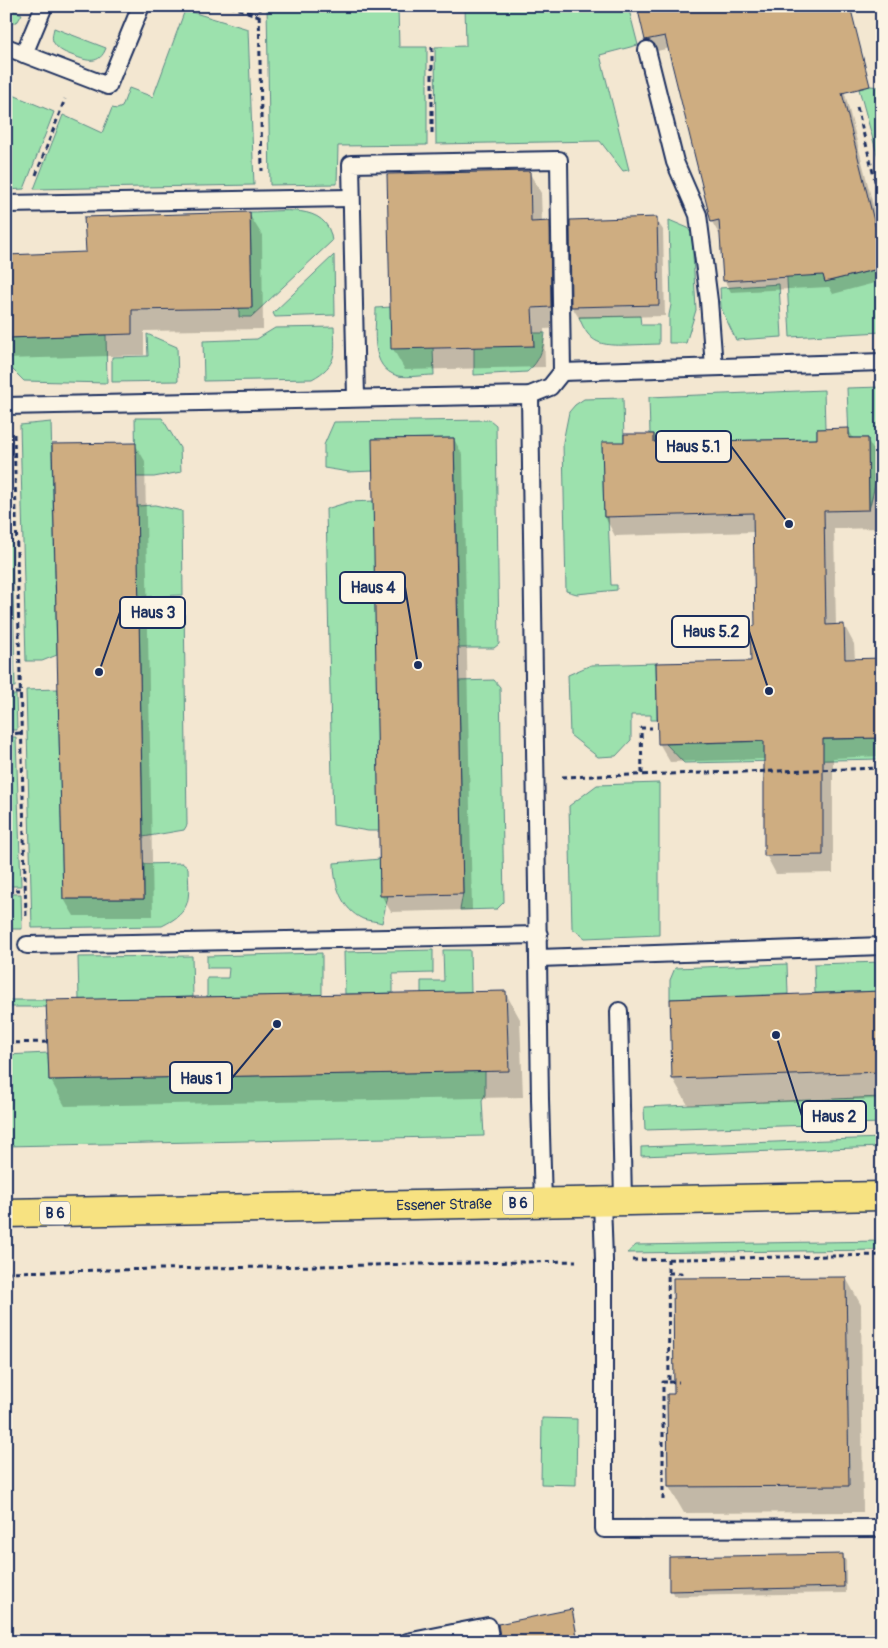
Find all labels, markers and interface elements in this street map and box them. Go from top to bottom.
callout: Haus 5.1 [656,431,731,462]
text: Haus 5.1 [666,437,720,457]
callout: Haus 4 [340,572,405,603]
text: Haus 4 [350,578,396,598]
callout: Haus 3 [120,597,185,628]
text: Haus 3 [131,603,175,623]
callout: Haus 5.2 [672,616,749,647]
text: Haus 5.2 [682,622,740,642]
callout: Haus 1 [170,1062,232,1093]
text: Haus 1 [180,1069,222,1089]
callout: Haus 2 [802,1101,866,1132]
text: Haus 2 [812,1107,856,1127]
road number: B 6 [503,1192,533,1214]
street label: Essener Straße [396,1195,493,1215]
road number: B 6 [40,1202,70,1224]

